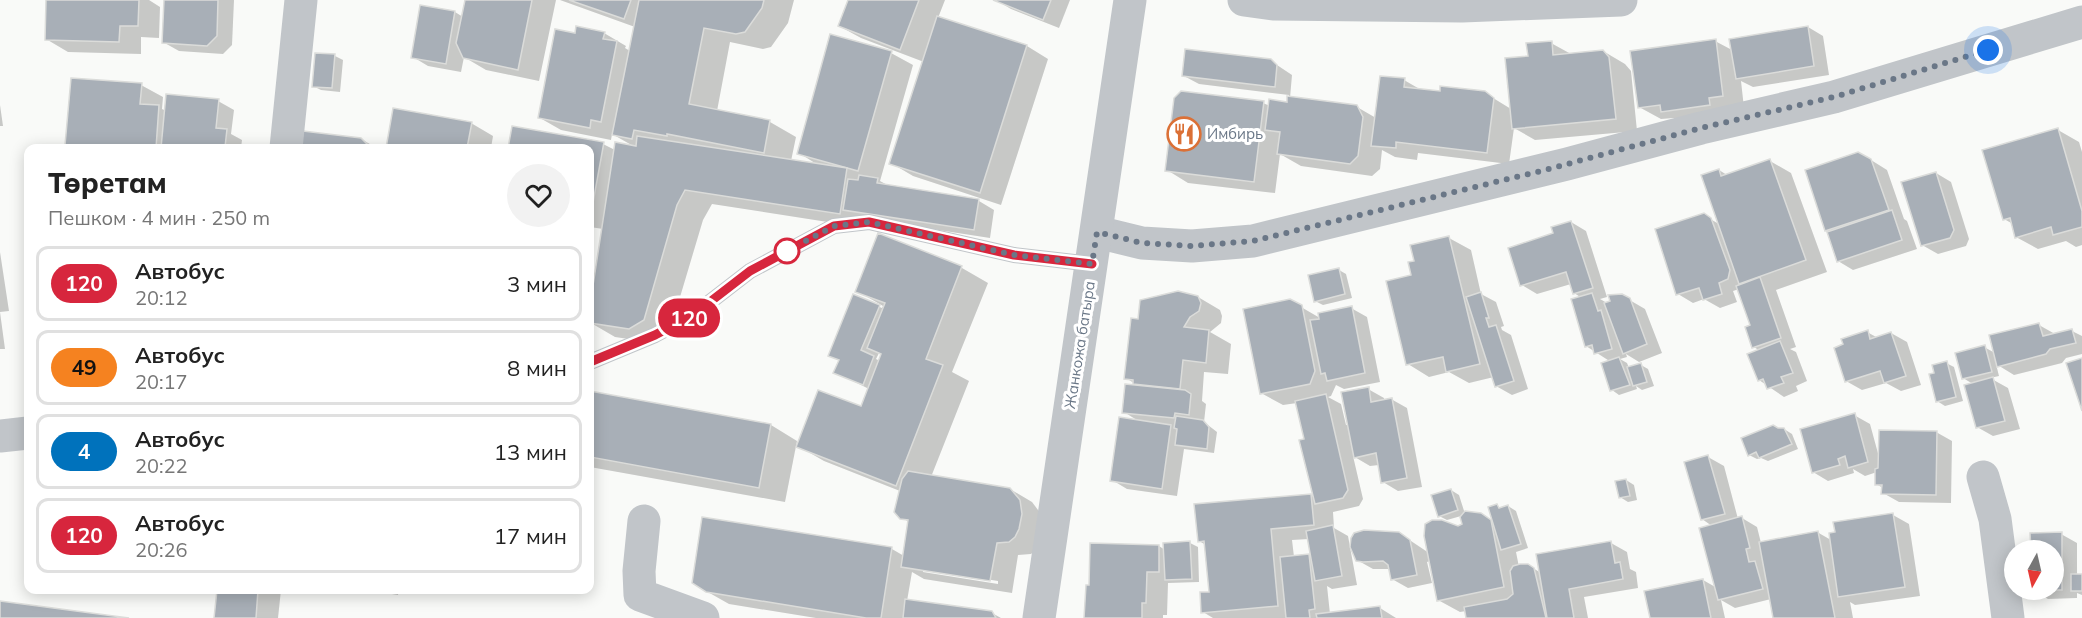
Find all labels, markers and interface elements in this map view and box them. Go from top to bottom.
your location [1973,35,2003,65]
restaurant icon: Имбирь [1166,116,1202,152]
place label: Имбирь [1207,124,1263,143]
button: heart [507,164,570,227]
text: Төретам [48,165,167,200]
text: Пешком · 4 мин · 250 m [48,205,270,230]
unlabelled marker [774,238,800,264]
text: Автобус [135,257,225,285]
text: 120 [65,270,103,296]
text: 3 мин [507,270,567,298]
street label: Жанкожа батыра [1060,280,1099,410]
text: 20:12 [135,285,188,310]
line badge: 120 [654,298,724,338]
text: 120 [670,305,708,331]
text: Автобус [135,341,225,369]
text: 49 [71,354,97,380]
text: 8 мин [507,354,567,382]
text: 20:17 [135,369,188,394]
text: Автобус [135,425,225,453]
text: 4 [78,438,90,464]
text: 13 мин [494,438,567,466]
text: 20:22 [135,453,188,478]
text: Автобус [135,509,225,537]
text: 120 [65,522,103,548]
text: 17 мин [494,522,567,550]
text: 20:26 [135,537,188,562]
north arrow [2004,540,2064,600]
map controls [2004,540,2064,600]

